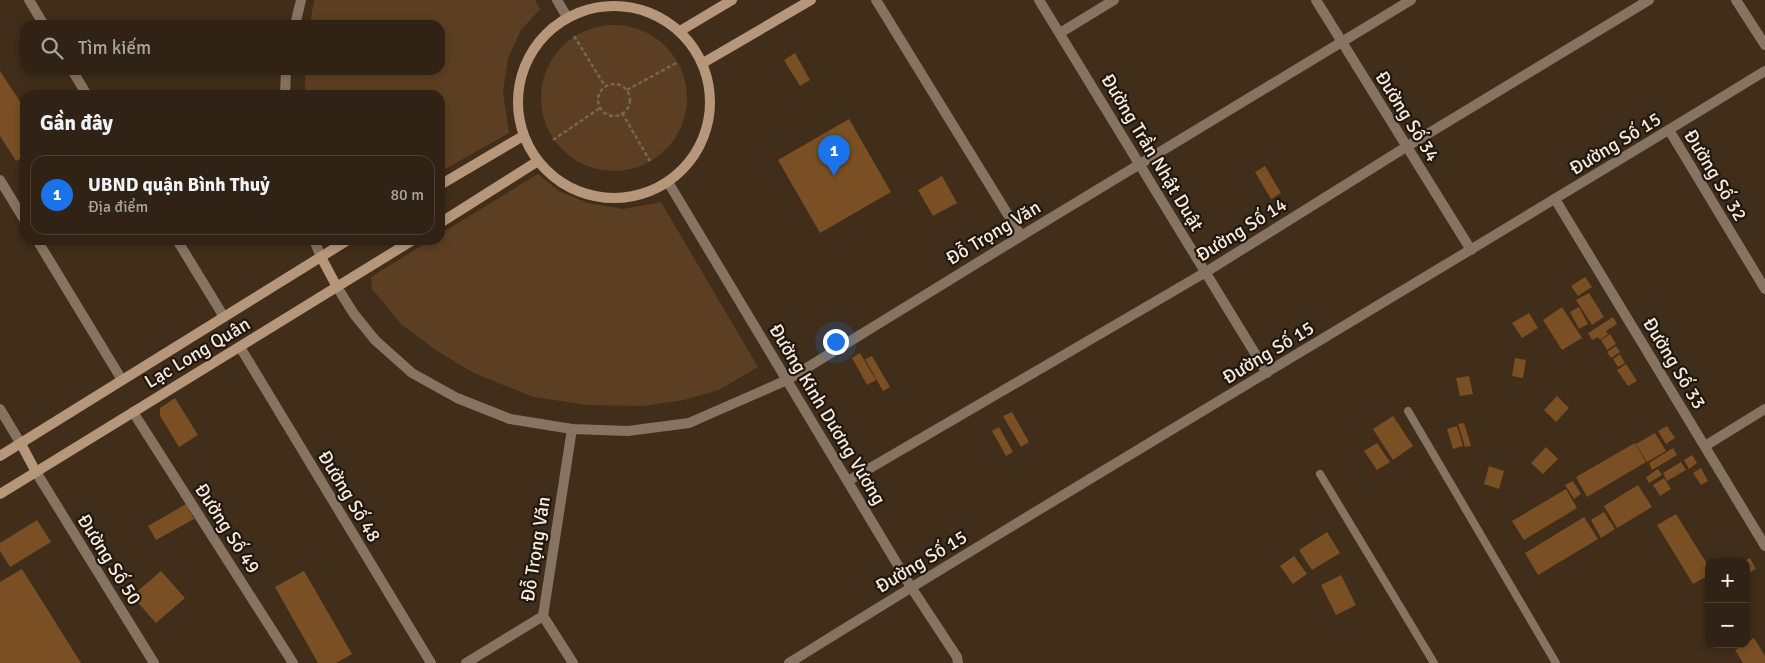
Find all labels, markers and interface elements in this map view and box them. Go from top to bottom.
search box [20,20,445,75]
icon: search [38,34,66,62]
text: Tìm kiếm [78,36,151,60]
street label: Đường Số 34 [1370,67,1445,166]
street label: Đường Trần Nhật Duật [1096,69,1209,236]
street label: Đường Số 15 [1565,107,1666,181]
text: Gần đây [40,110,113,136]
street label: Đường Số 32 [1678,125,1752,226]
pin: 1 [818,135,850,176]
text: UBND quận Bình Thuỷ [88,173,270,197]
text: 1 [53,185,61,205]
text: 80 m [390,185,424,205]
street label: Đường Số 14 [1192,192,1291,267]
street label: Đỗ Trọng Văn [942,195,1045,271]
text: Địa điểm [88,197,148,217]
street label: Lạc Long Quân [140,312,255,394]
street label: Đường Số 33 [1637,313,1711,414]
street label: Đường Số 15 [1218,316,1319,390]
street label: Đường Kinh Dương Vương [763,320,891,510]
your location [823,329,849,355]
street label: Đường Số 48 [312,446,386,547]
street label: Đường Số 49 [189,479,265,578]
street label: Đỗ Trọng Văn [516,495,556,604]
street label: Đường Số 50 [72,510,147,609]
street label: Đường Số 15 [871,525,972,599]
map controls [1705,558,1750,648]
button: + [1705,558,1750,603]
button: − [1705,603,1750,648]

